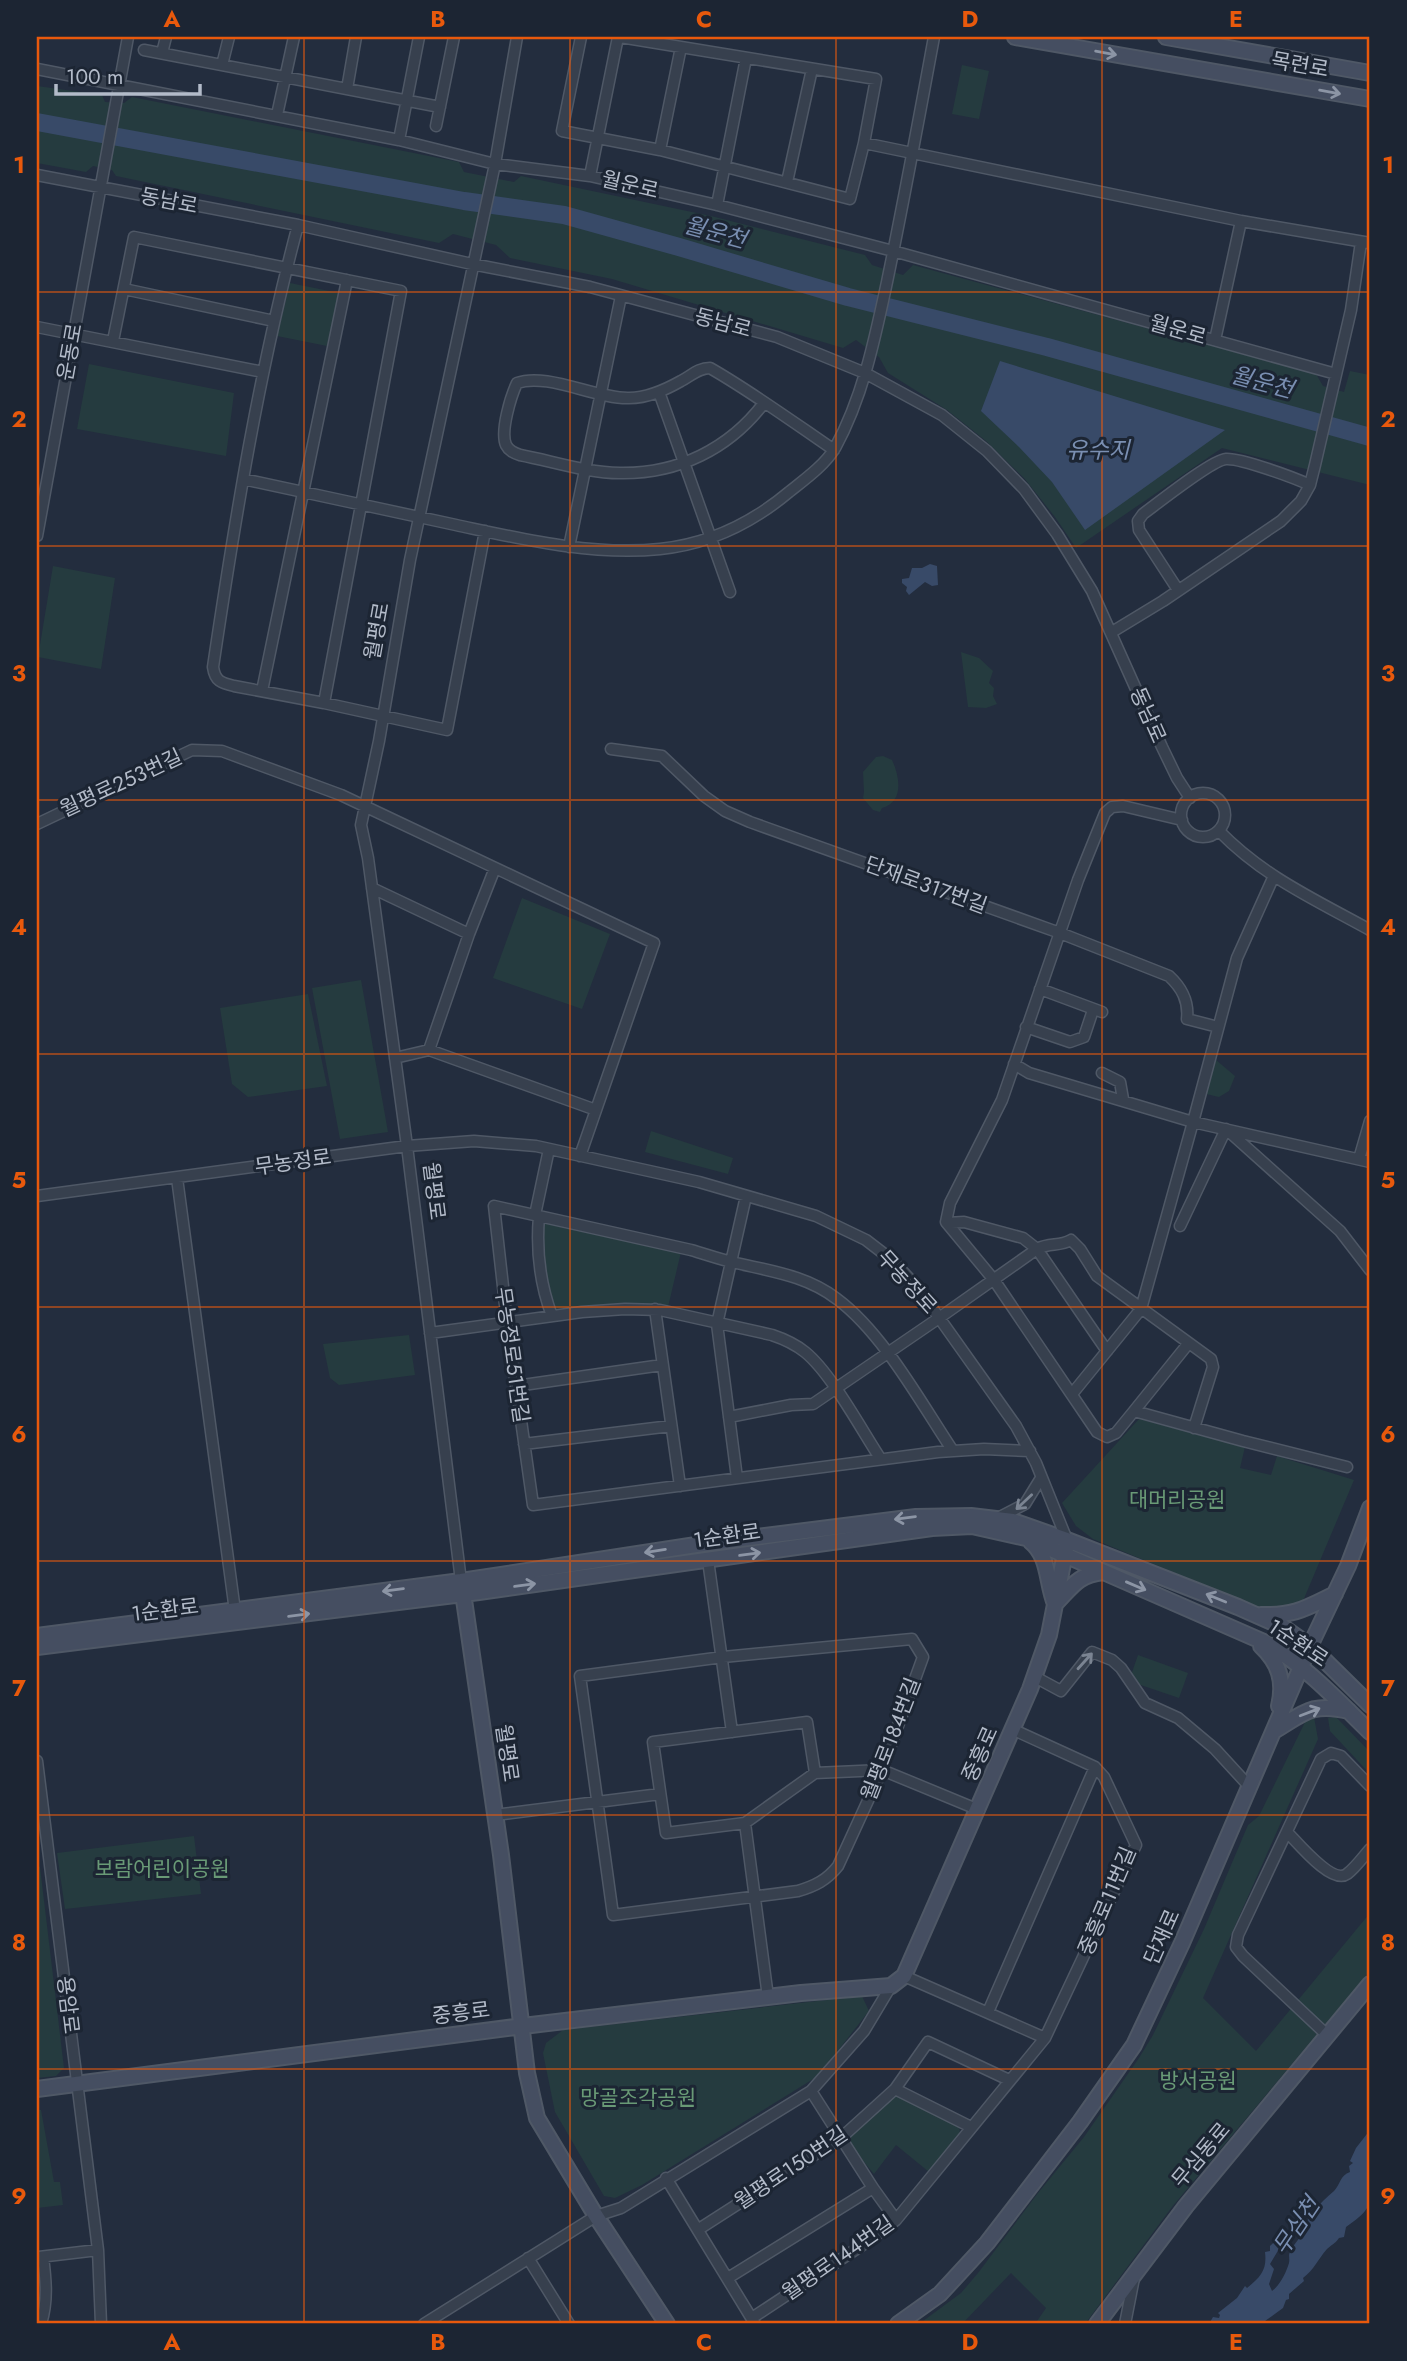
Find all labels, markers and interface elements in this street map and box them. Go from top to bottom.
text: A [163,2,181,36]
text: B [430,2,446,36]
text: C [696,2,712,36]
text: D [962,2,979,36]
text: E [1229,2,1243,36]
street label: 목련로 [1269,45,1331,85]
one-way arrow [1094,47,1117,60]
scale bar [56,52,200,96]
text: 100 m [66,62,123,92]
one-way arrow [1318,86,1341,99]
text: 1 [13,148,25,182]
text: 1 [1382,148,1394,182]
street label: 월운로 [598,164,662,206]
street label: 동남로 [138,181,200,221]
water label: 월운천 [680,207,753,257]
street label: 동남로 [691,301,755,345]
street label: 월운로 [1146,308,1210,352]
street label: 운동로 [50,321,90,383]
water label: 월운천 [1227,357,1300,407]
text: 2 [11,402,27,436]
text: 2 [1380,402,1396,436]
water label: 유수지 [1066,433,1132,467]
street label: 월평로 [357,600,397,662]
text: 3 [12,656,26,690]
text: 3 [1381,656,1395,690]
street label: 동남로 [1123,682,1173,748]
street label: 월평로253번길 [55,742,187,824]
street label: 단재로317번길 [860,849,992,921]
text: 4 [11,910,27,944]
text: 4 [1380,910,1396,944]
street label: 무농정로 [253,1142,333,1182]
street label: 월평로 [416,1160,452,1222]
text: 5 [12,1163,26,1197]
text: 5 [1381,1163,1395,1197]
street label: 무농정로 [870,1243,944,1321]
street label: 무농정로51번길 [488,1285,536,1425]
text: 6 [11,1417,27,1451]
text: 6 [1380,1417,1396,1451]
park label: 대머리공원 [1129,1485,1225,1515]
one-way arrow [1016,1494,1033,1511]
one-way arrow [894,1512,917,1525]
street label: 1순환로 [692,1516,762,1556]
one-way arrow [644,1545,667,1558]
one-way arrow [738,1547,761,1560]
one-way arrow [513,1579,536,1592]
one-way arrow [1124,1580,1146,1593]
one-way arrow [382,1583,405,1596]
street label: 1순환로 [130,1591,200,1629]
one-way arrow [1205,1591,1227,1604]
one-way arrow [287,1608,310,1621]
street label: 1순환로 [1262,1612,1334,1674]
one-way arrow [1077,1652,1093,1670]
text: 7 [12,1671,26,1705]
text: 7 [1381,1671,1395,1705]
street label: 월평로184번길 [854,1673,928,1805]
one-way arrow [1298,1705,1320,1717]
street label: 중흥로 [955,1721,1005,1787]
street label: 월평로 [488,1722,526,1784]
street label: 중흥로11번길 [1071,1842,1143,1960]
park label: 보람어린이공원 [94,1854,230,1884]
street label: 단재로 [1137,1904,1187,1970]
text: 8 [12,1925,26,1959]
text: 8 [1381,1925,1395,1959]
street label: 용암로 [50,1974,86,2036]
street label: 중흥로 [430,1995,492,2031]
park label: 방서공원 [1159,2066,1237,2096]
park label: 망골조각공원 [580,2083,696,2113]
street label: 무심동로 [1165,2116,1237,2194]
street label: 월평로150번길 [729,2119,853,2217]
text: 9 [11,2179,27,2213]
text: 9 [1380,2179,1396,2213]
water label: 무심천 [1264,2188,1329,2262]
street label: 월평로144번길 [776,2208,900,2308]
text: A [163,2325,181,2359]
text: B [430,2325,446,2359]
text: C [696,2325,712,2359]
text: D [962,2325,979,2359]
text: E [1229,2325,1243,2359]

